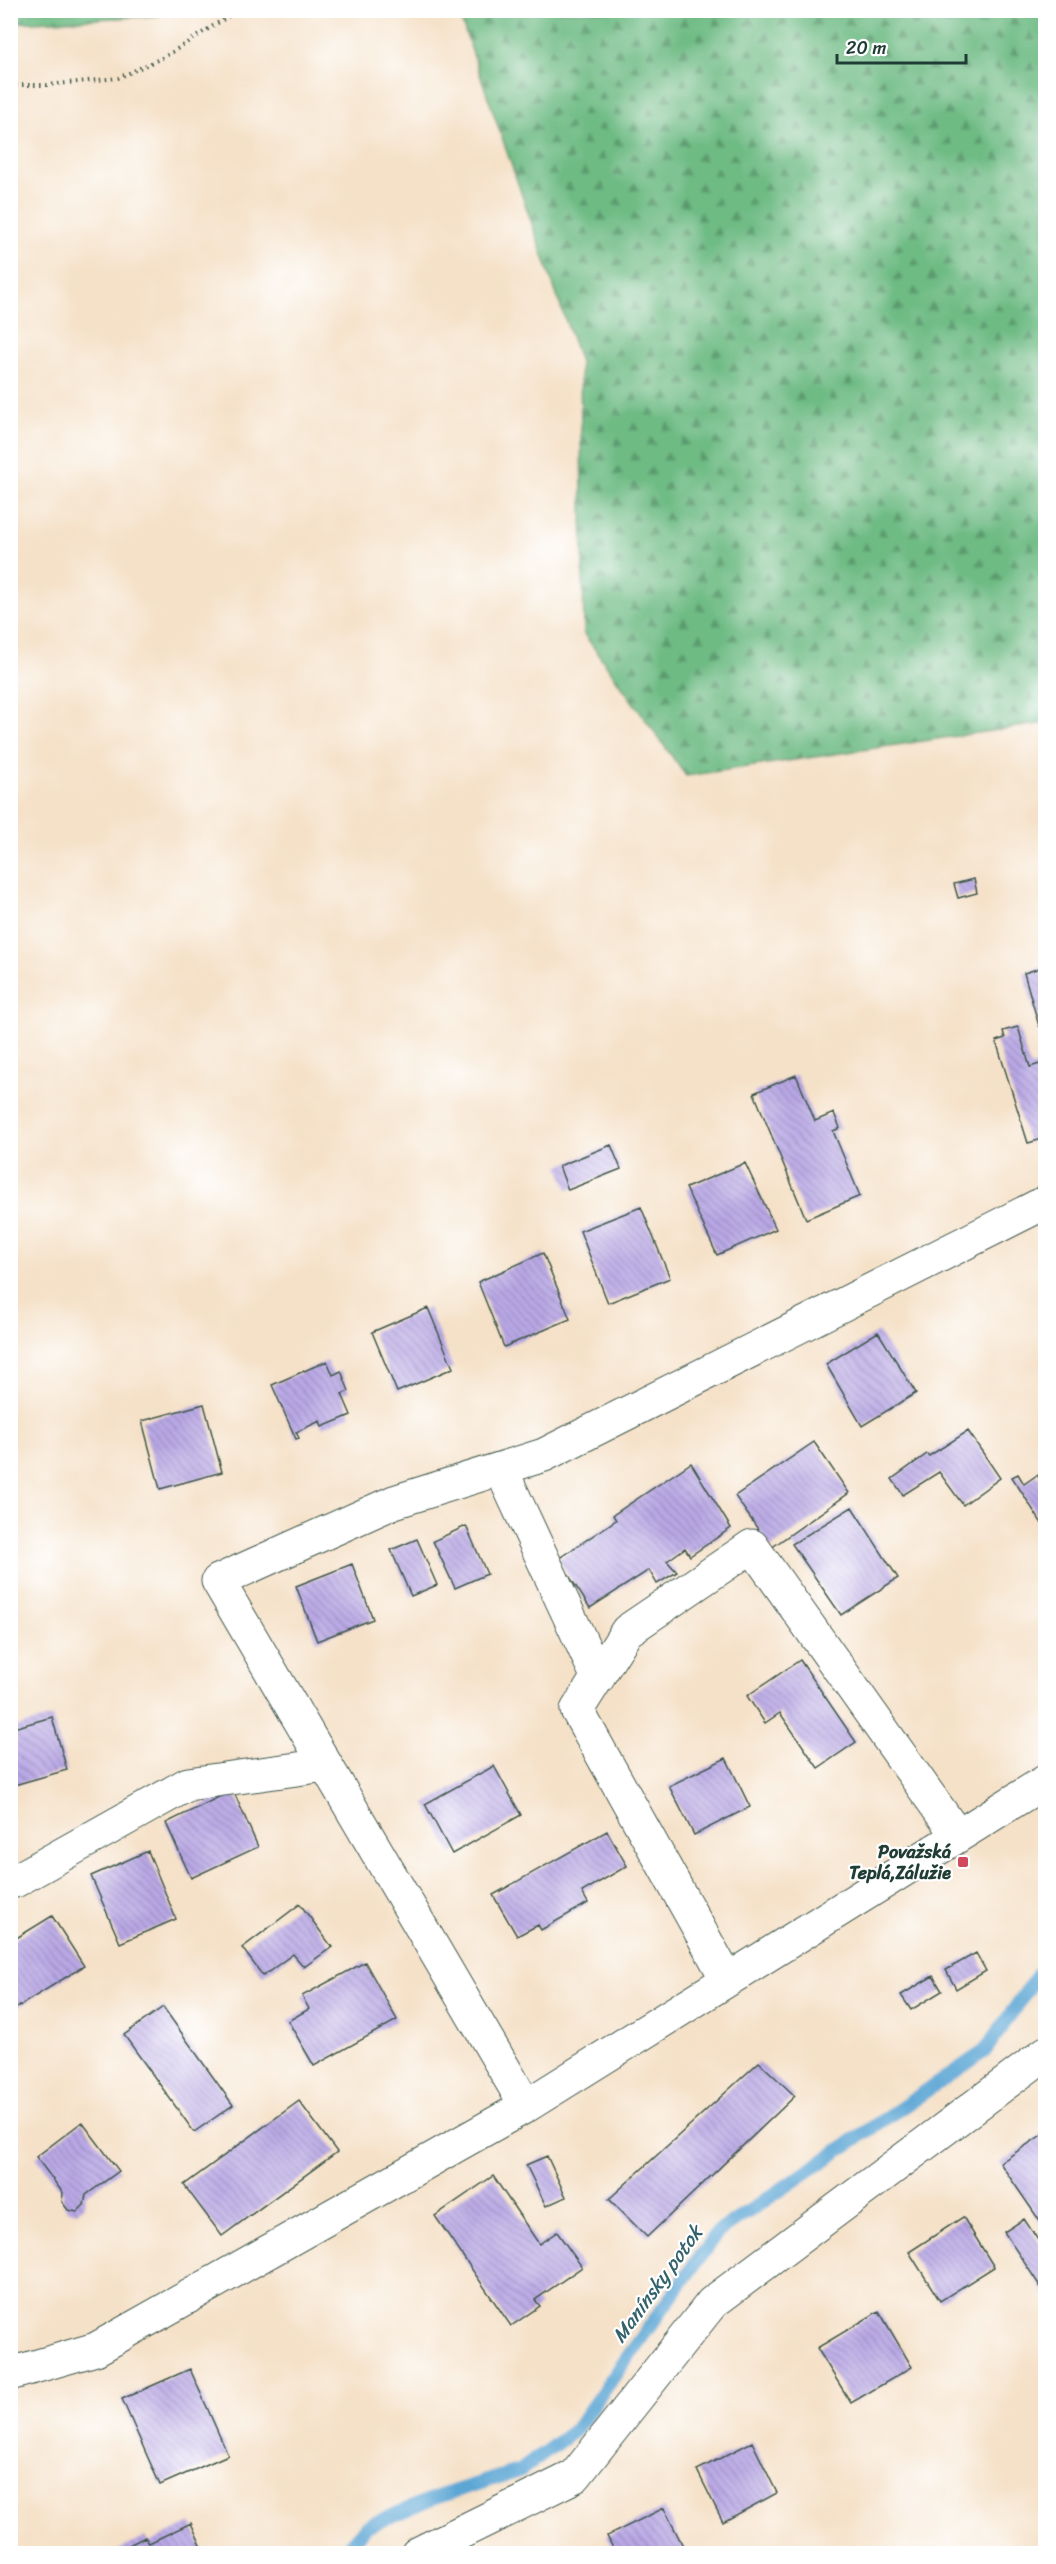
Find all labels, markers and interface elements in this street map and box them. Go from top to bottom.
scale bar [837,27,966,65]
text: 20 m [846,32,886,64]
place label: Považská Teplá,Zálužie [849,1836,951,1889]
marker: Považská Teplá,Zálužie [956,1855,970,1869]
water label: Manínsky potok [603,2216,714,2350]

